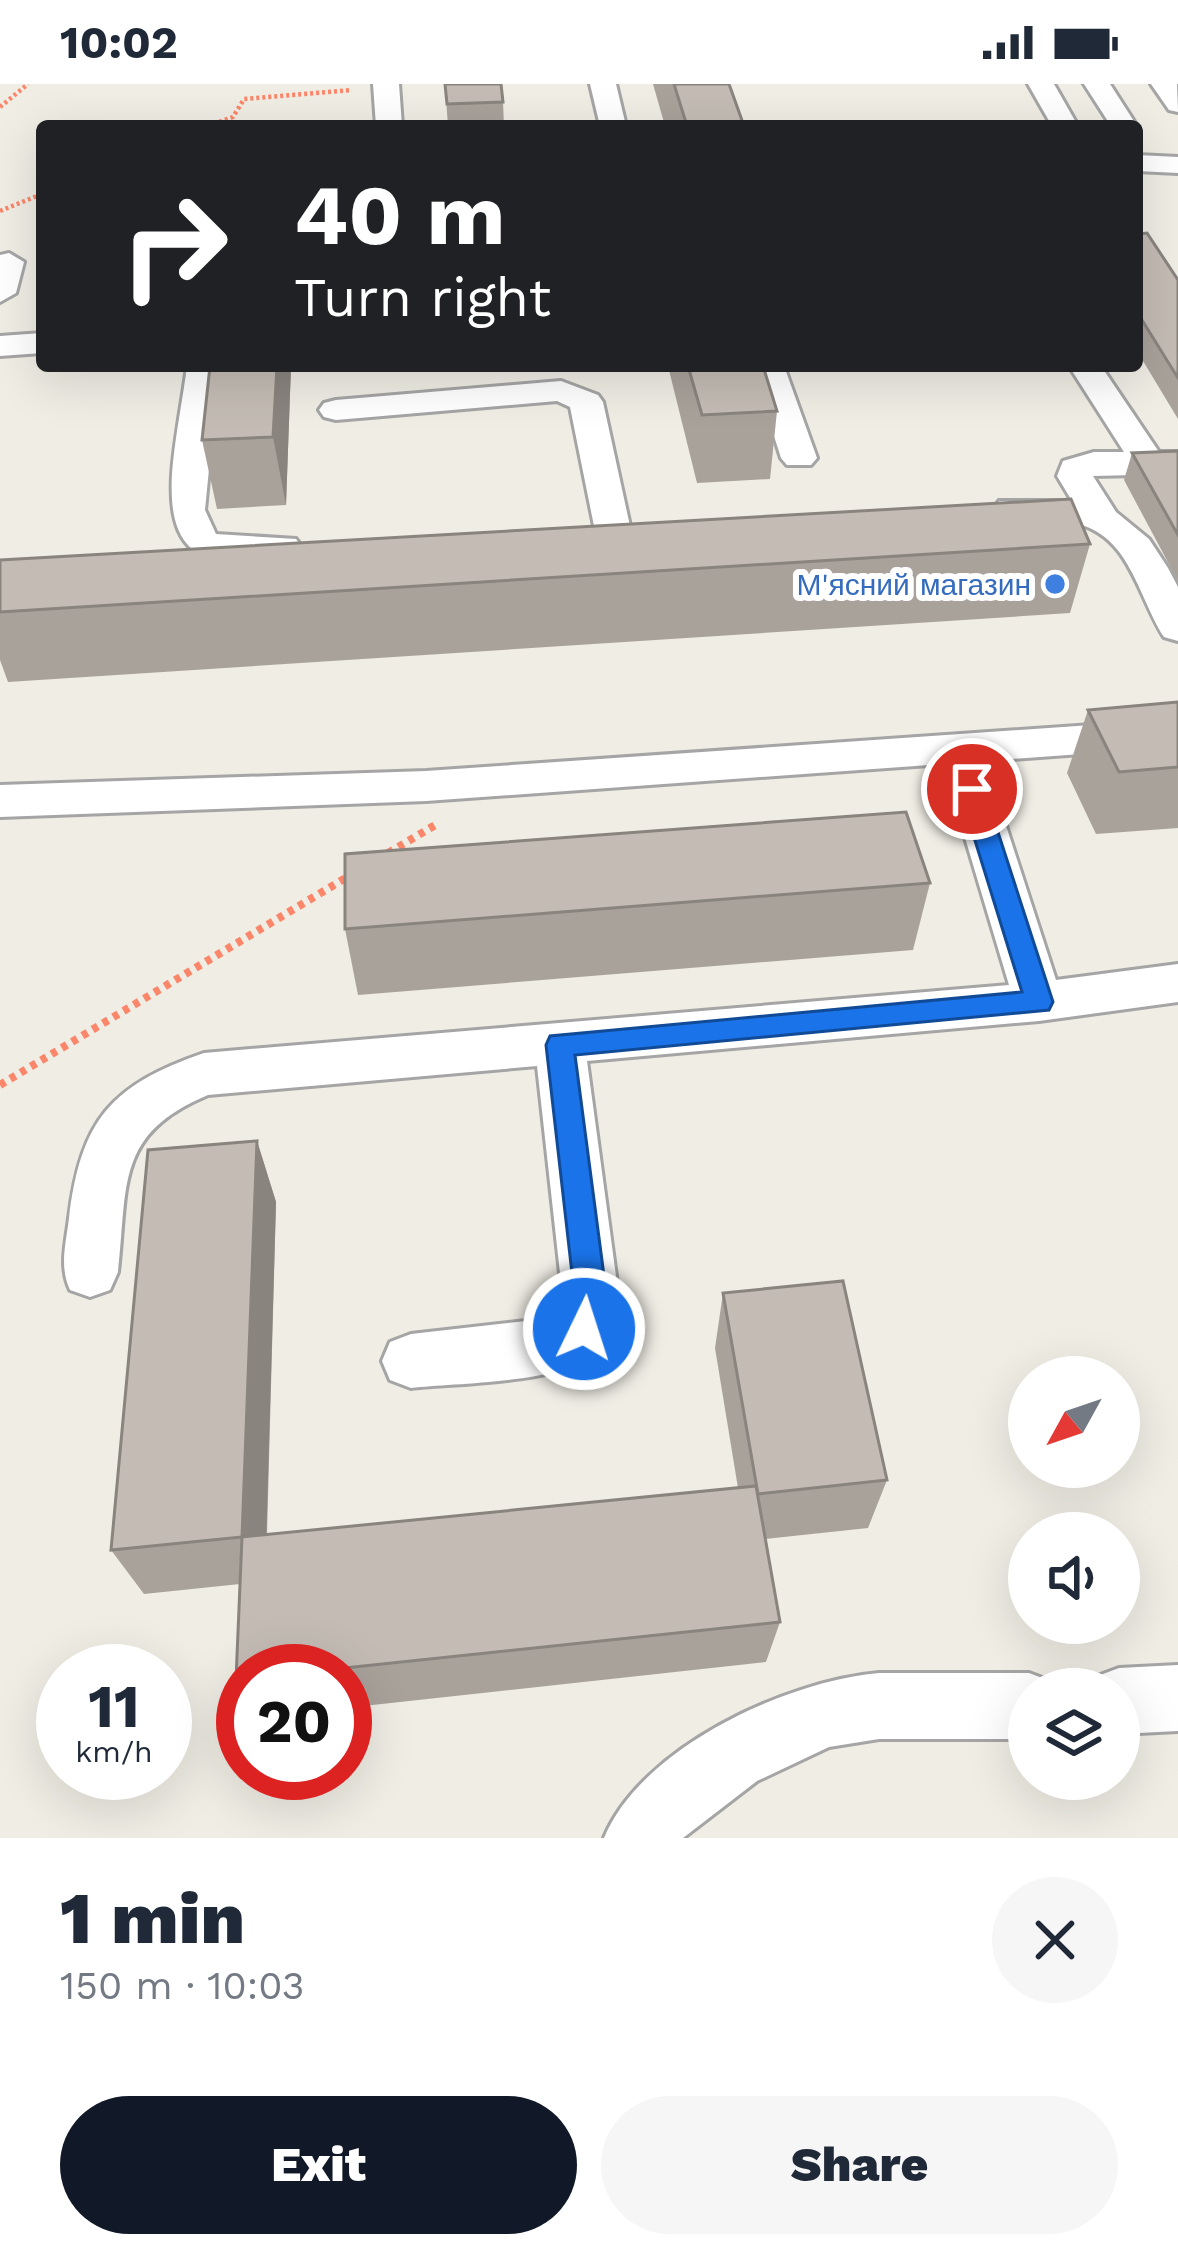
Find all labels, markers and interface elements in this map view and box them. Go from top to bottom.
text: 10:02 [60,16,178,69]
text: 40 m [294,166,505,264]
icon: right [96,168,252,324]
text: Turn right [294,266,551,329]
place label: М'ясний магазин [796,567,1031,602]
marker: М'ясний магазин [1042,571,1068,597]
pin [921,738,1023,840]
icon: arrive [939,756,1005,822]
position arrow [521,1266,647,1392]
north arrow [1008,1356,1140,1488]
map controls [1008,1356,1140,1800]
button: sound [1008,1512,1140,1644]
speed limit sign: 20 [216,1644,372,1800]
button: layers [1008,1668,1140,1800]
text: 11 [88,1671,140,1742]
text: km/h [75,1734,153,1769]
text: 1 min [60,1876,245,1960]
button: close [992,1877,1118,2003]
text: 150 m · 10:03 [60,1963,305,2008]
button: Exit [60,2096,577,2234]
button: Share [601,2096,1118,2234]

